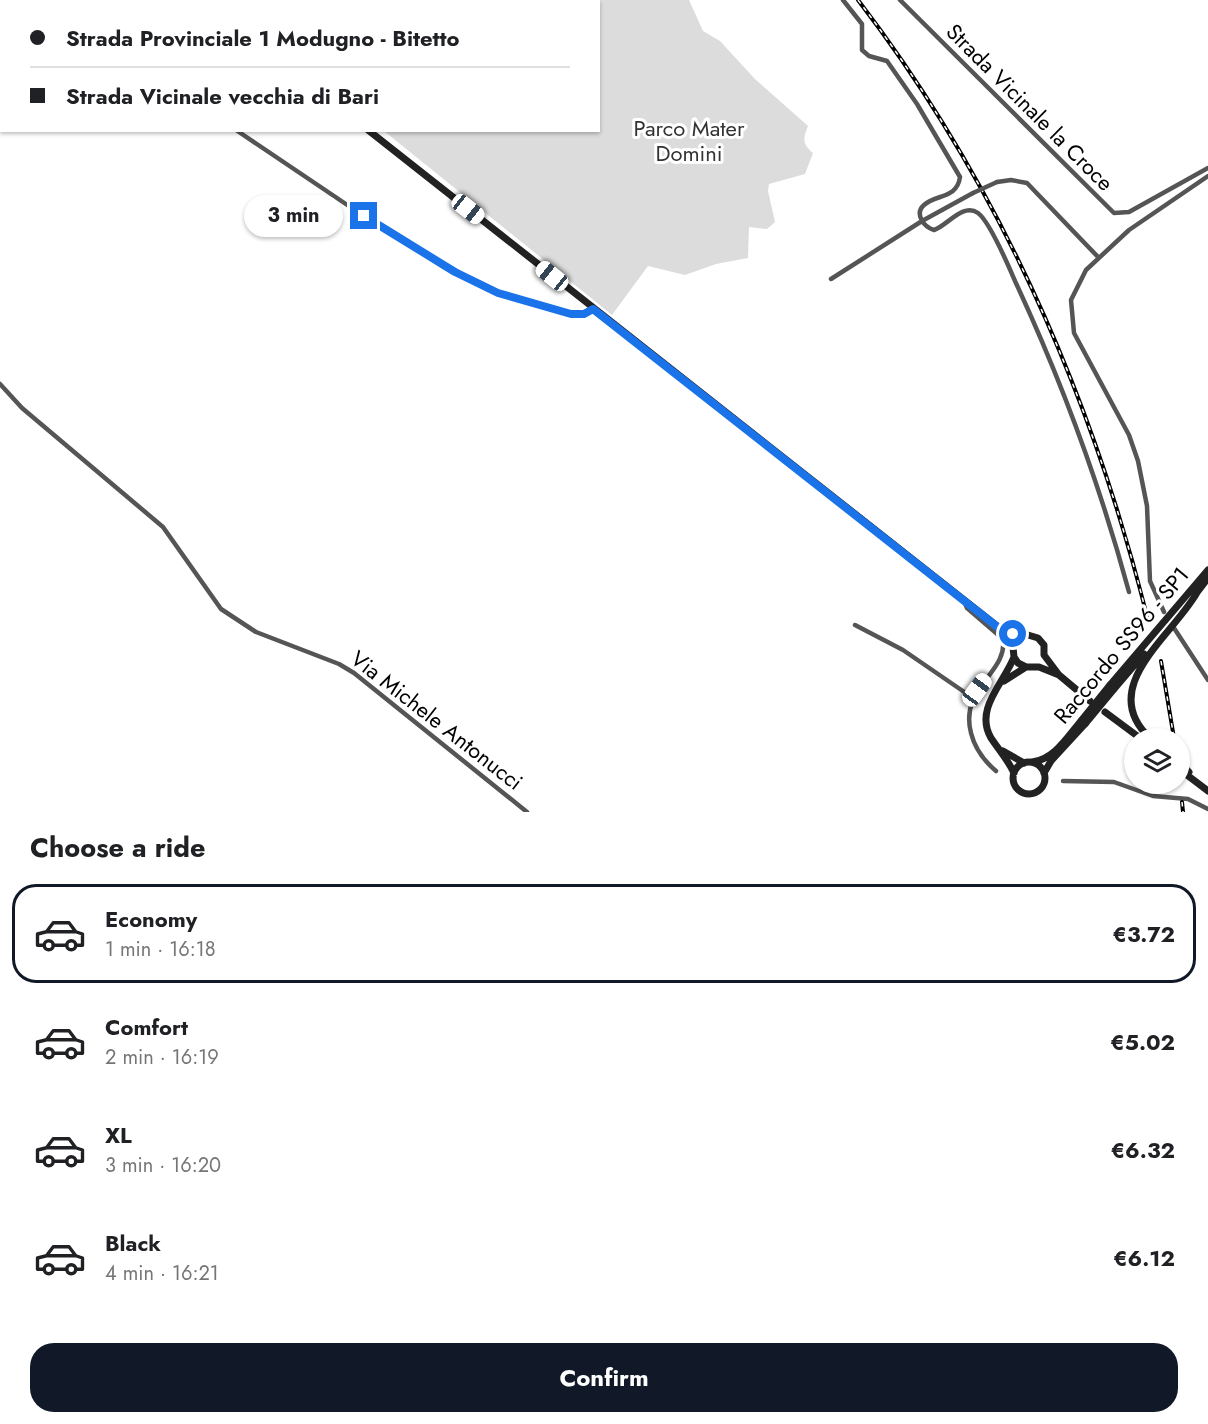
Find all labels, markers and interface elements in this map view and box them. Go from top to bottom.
street label: Strada Vicinale la Croce [939,16,1121,198]
text: Strada Provinciale 1 Modugno - Bitetto [66,22,460,54]
text: Strada Vicinale vecchia di Bari [66,80,379,112]
park label: Parco Mater Domini [634,112,745,169]
car [448,191,488,227]
callout: 3 min [244,195,343,237]
text: 3 min [268,201,319,230]
route end [350,202,377,229]
car [532,258,572,294]
street label: Raccordo SS96 - SP1 [1046,560,1196,730]
route start [999,620,1026,647]
street label: Via Michele Antonucci [344,643,530,797]
car [959,670,995,710]
map controls [1124,728,1190,794]
button: layers [1124,728,1190,794]
text: Choose a ride [30,828,205,867]
text: Economy [105,903,197,935]
icon: car [33,907,87,961]
text: €3.72 [1112,918,1175,950]
text: 1 min · 16:18 [105,935,216,964]
text: Comfort [105,1011,188,1043]
icon: car [33,1015,87,1069]
text: €5.02 [1110,1026,1175,1058]
text: 2 min · 16:19 [105,1043,219,1072]
text: XL [105,1119,132,1151]
icon: car [33,1123,87,1177]
text: €6.32 [1111,1134,1175,1166]
text: 3 min · 16:20 [105,1151,221,1180]
text: Black [105,1227,161,1259]
icon: car [33,1231,87,1285]
text: €6.12 [1113,1242,1175,1274]
text: 4 min · 16:21 [105,1259,219,1288]
button: Confirm [30,1343,1178,1412]

